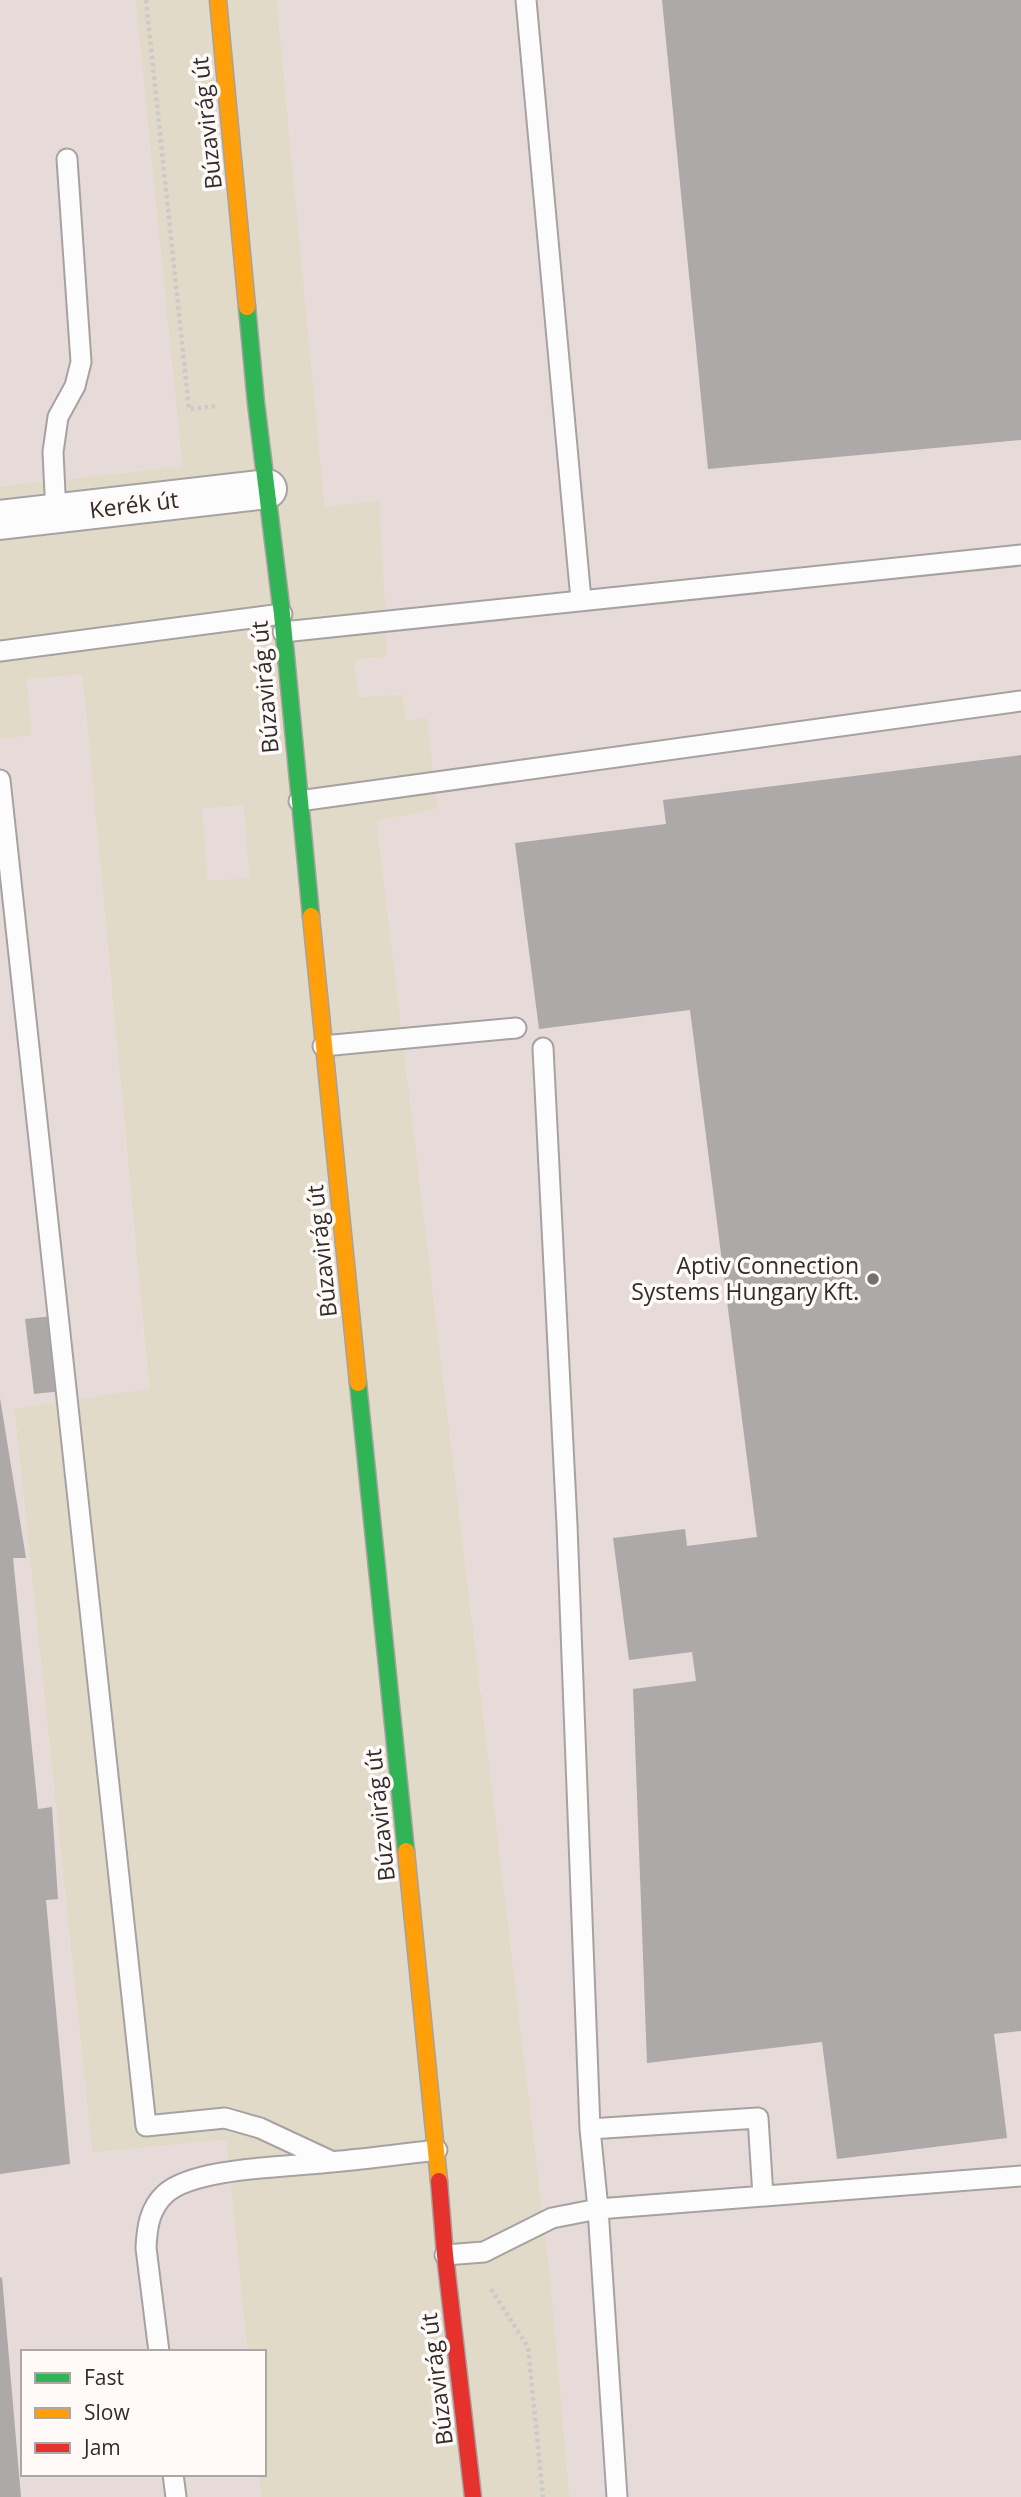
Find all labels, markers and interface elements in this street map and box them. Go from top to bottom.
street label: Búzavirág út [183,55,229,191]
street label: Kerék út [87,483,180,525]
street label: Búzavirág út [242,620,286,755]
street label: Búzavirág út [298,1183,344,1319]
place label: Aptiv Connection Systems Hungary Kft. [631,1249,859,1307]
marker: Aptiv Connection Systems Hungary Kft. [865,1271,881,1287]
street label: Búzavirág út [356,1747,402,1883]
street label: Búzavirág út [412,2311,460,2447]
legend [21,2350,266,2476]
text: Fast [84,2363,124,2391]
text: Slow [84,2398,130,2426]
text: Jam [82,2433,121,2461]

